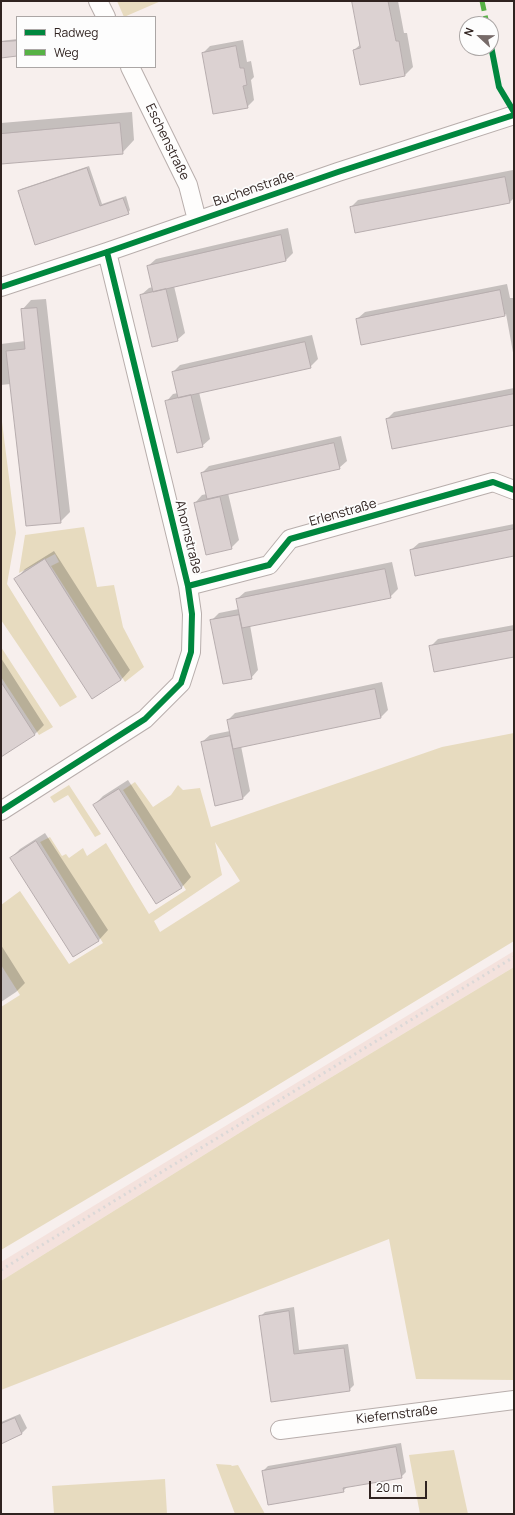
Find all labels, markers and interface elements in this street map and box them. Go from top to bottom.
legend [16,16,156,68]
north arrow [459,16,499,56]
text: Radweg [54,24,98,41]
text: N [460,25,477,38]
text: Weg [54,44,79,61]
street label: Eschenstraße [142,101,192,183]
street label: Buchenstraße [211,168,297,210]
street label: Erlenstraße [308,496,378,530]
street label: Ahornstraße [171,499,205,575]
street label: Kiefernstraße [355,1402,439,1428]
scale bar [371,1473,429,1499]
text: 20 m [376,1479,403,1496]

